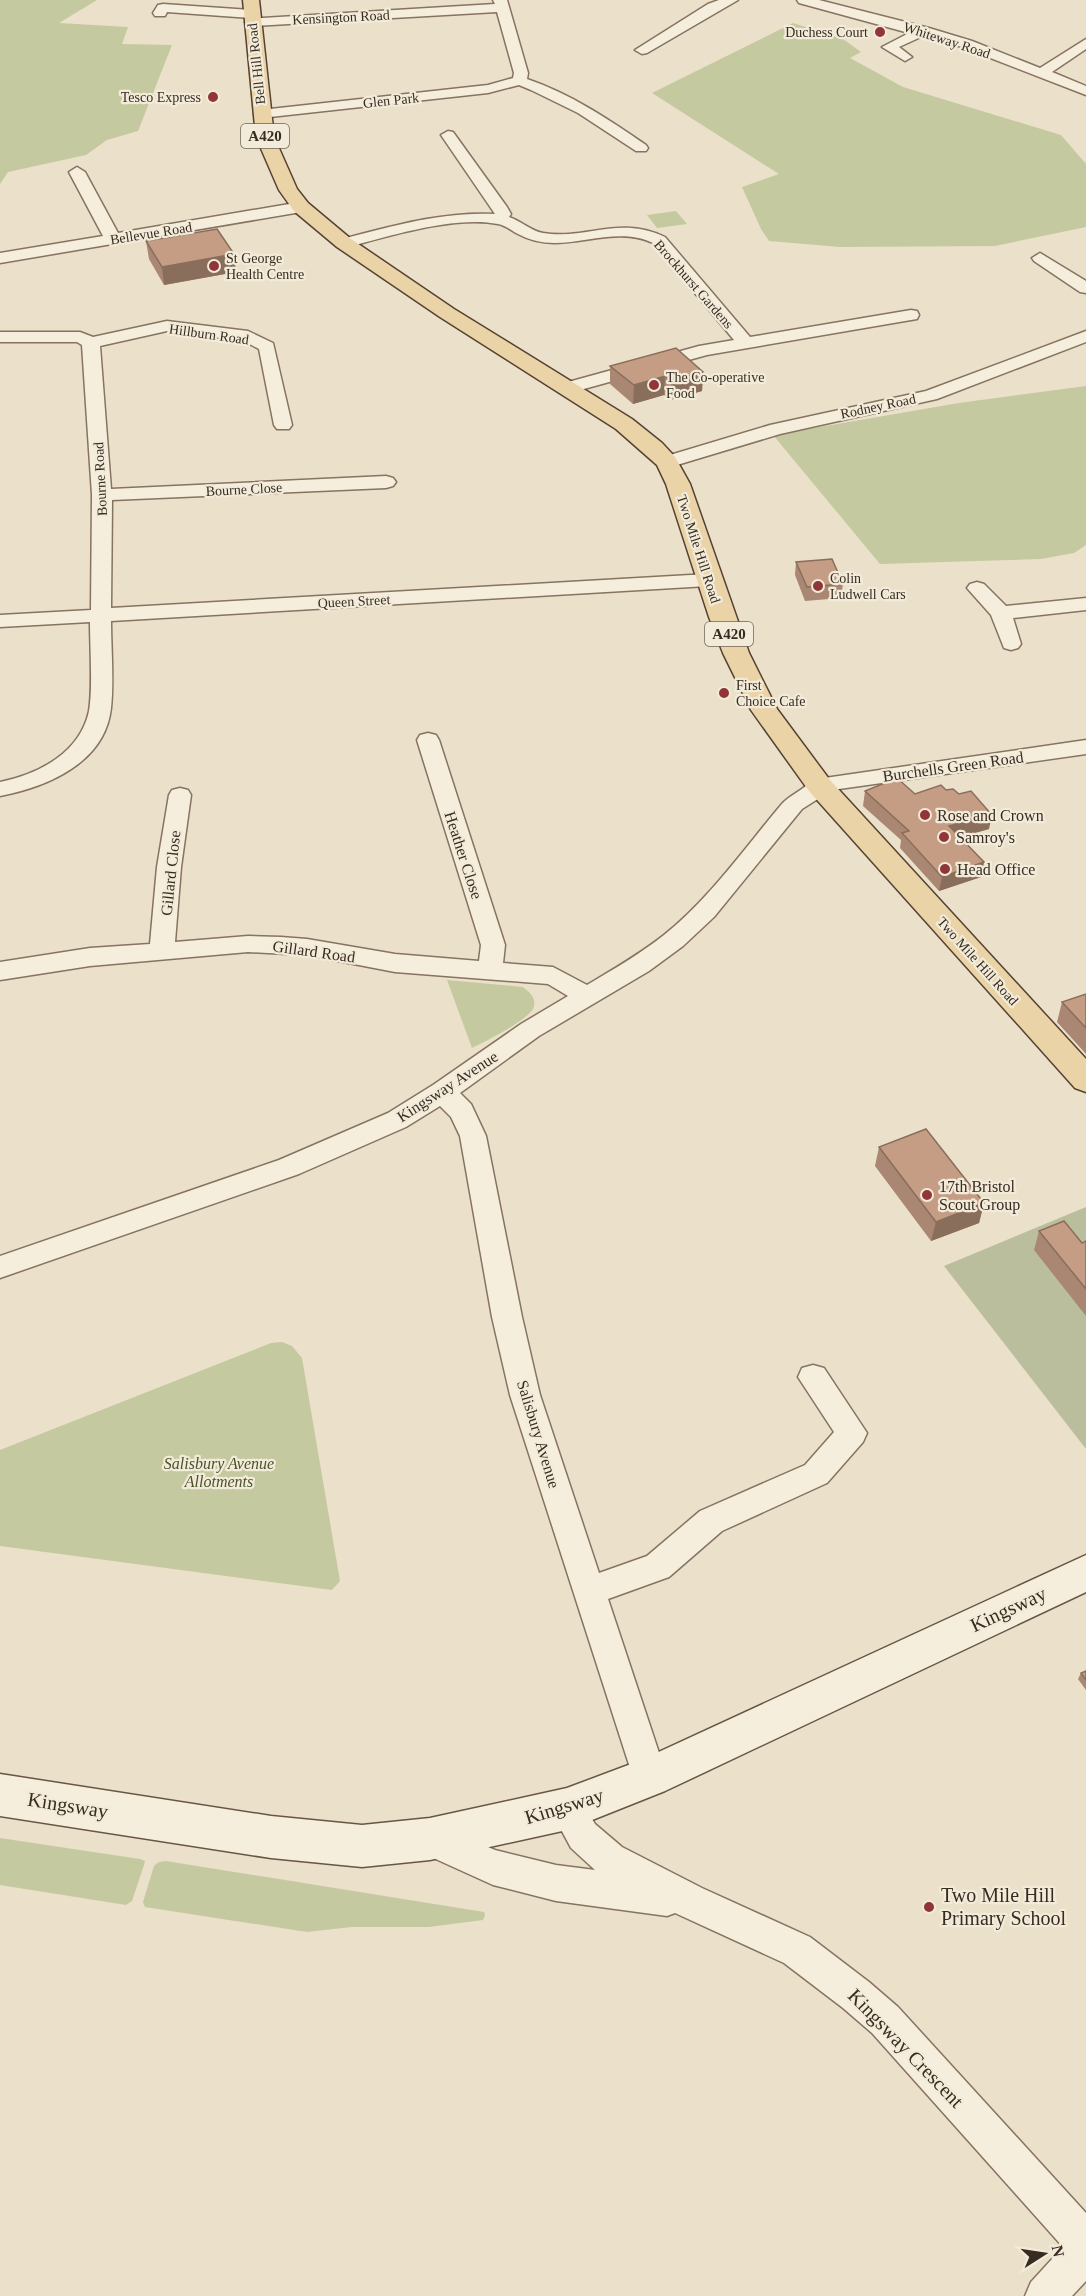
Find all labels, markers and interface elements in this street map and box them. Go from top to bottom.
street label: Kensington Road [292,7,390,28]
street label: Whiteway Road [901,19,992,62]
street label: Bell Hill Road [245,23,268,105]
place label: Duchess Court [785,25,868,40]
marker: Duchess Court [873,25,887,39]
place label: Tesco Express [121,90,201,105]
marker: Tesco Express [206,90,220,104]
street label: Glen Park [362,90,420,111]
road number: A420 [241,124,289,148]
street label: Bellevue Road [109,220,193,247]
street label: Brockhurst Gardens [651,237,736,332]
place label: St George Health Centre [226,251,304,282]
marker: St George Health Centre [207,259,221,273]
street label: Hillburn Road [168,321,250,348]
place label: The Co-operative Food [666,370,764,401]
marker: The Co-operative Food [647,378,661,392]
street label: Rodney Road [839,391,917,422]
street label: Bourne Road [91,441,110,516]
street label: Bourne Close [205,480,283,499]
street label: Two Mile Hill Road [674,493,723,605]
place label: Colin Ludwell Cars [830,571,906,602]
marker: Colin Ludwell Cars [811,579,825,593]
street label: Queen Street [317,592,391,611]
road number: A420 [705,622,753,646]
place label: First Choice Cafe [736,678,806,709]
marker: First Choice Cafe [717,686,731,700]
street label: Burchells Green Road [881,748,1025,785]
place label: Rose and Crown [937,807,1044,824]
marker: Rose and Crown [918,808,932,822]
street label: Heather Close [441,809,486,901]
place label: Samroy's [956,829,1015,847]
street label: Gillard Close [158,830,183,917]
marker: Samroy's [937,830,951,844]
place label: Head Office [957,861,1035,878]
marker: Head Office [938,862,952,876]
street label: Two Mile Hill Road [934,914,1021,1008]
street label: Gillard Road [272,937,356,966]
street label: Kingsway Avenue [394,1048,501,1126]
place label: 17th Bristol Scout Group [939,1178,1020,1214]
marker: 17th Bristol Scout Group [920,1188,934,1202]
street label: Salisbury Avenue [513,1378,563,1491]
park label: Salisbury Avenue Allotments [164,1455,274,1490]
street label: Kingsway [967,1582,1050,1637]
street label: Kingsway [522,1784,606,1829]
street label: Kingsway [26,1788,110,1823]
place label: Two Mile Hill Primary School [941,1884,1066,1930]
marker: Two Mile Hill Primary School [922,1900,936,1914]
street label: Kingsway Crescent [843,1984,968,2113]
north arrow [1014,2224,1074,2284]
text: N [1049,2244,1068,2259]

